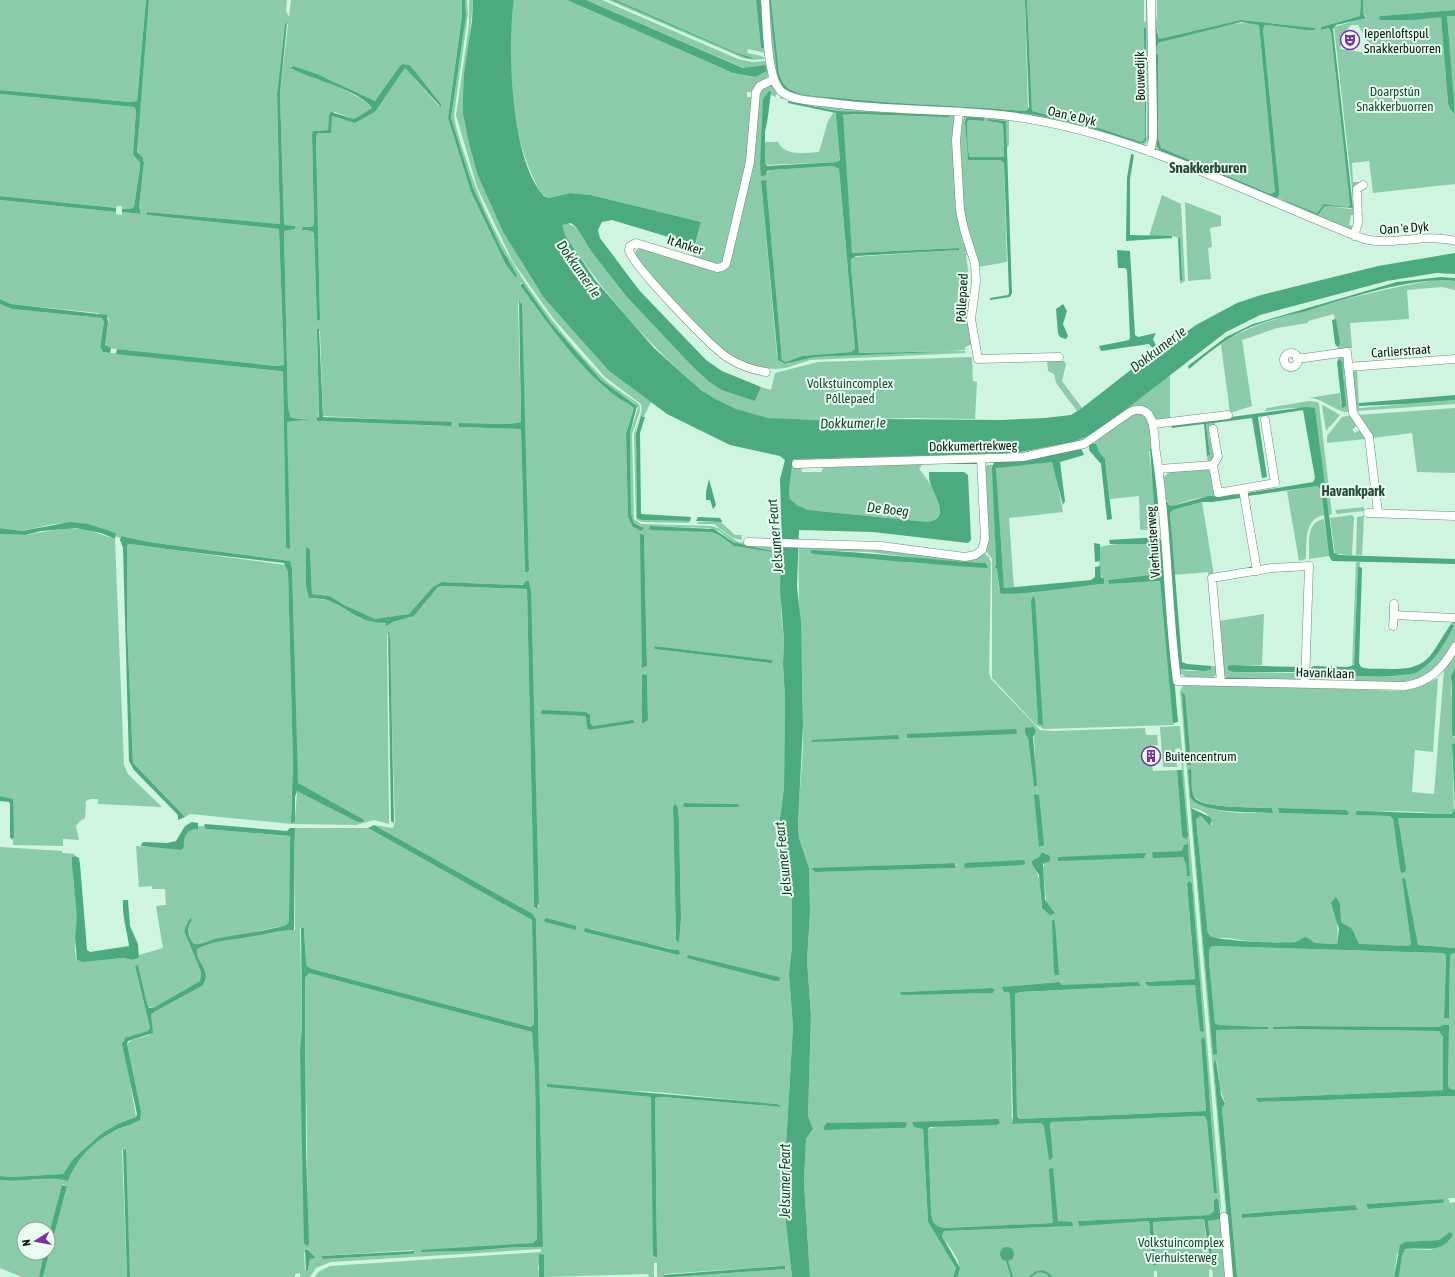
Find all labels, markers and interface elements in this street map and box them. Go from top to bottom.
place label: Iepenloftspul Snakkerbuorren [1364,26,1441,56]
theatre icon: Iepenloftspul Snakkerbuorren [1339,29,1361,51]
street label: Bouwedijk [1132,51,1148,101]
park label: Doarpstún Snakkerbuorren [1356,84,1434,114]
street label: Oan 'e Dyk [1046,103,1098,129]
district label: Snakkerburen [1169,159,1247,176]
street label: Oan 'e Dyk [1379,219,1429,237]
street label: It Anker [665,232,705,258]
water label: Dokkumer Ie [554,237,604,301]
street label: Pôllepaed [953,273,971,323]
water label: Dokkumer Ie [1127,323,1189,375]
street label: Carlierstraat [1371,341,1432,361]
park label: Volkstuincomplex Pôllepaed [807,376,894,406]
water label: Dokkumer Ie [820,414,886,432]
street label: Dokkumertrekweg [929,438,1018,454]
district label: Havankpark [1321,483,1385,499]
water label: Jelsumer Feart [764,498,786,575]
water label: De Boeg [866,499,910,519]
street label: Vierhuisterweg [1143,505,1163,578]
street label: Havanklaan [1295,664,1355,682]
building icon: Buitencentrum [1140,745,1162,767]
place label: Buitencentrum [1165,749,1237,764]
water label: Jelsumer Feart [771,821,795,898]
water label: Jelsumer Feart [777,1144,793,1219]
north arrow [16,1221,56,1261]
park label: Volkstuincomplex Vierhuisterweg [1138,1235,1225,1265]
text: N [20,1239,33,1247]

